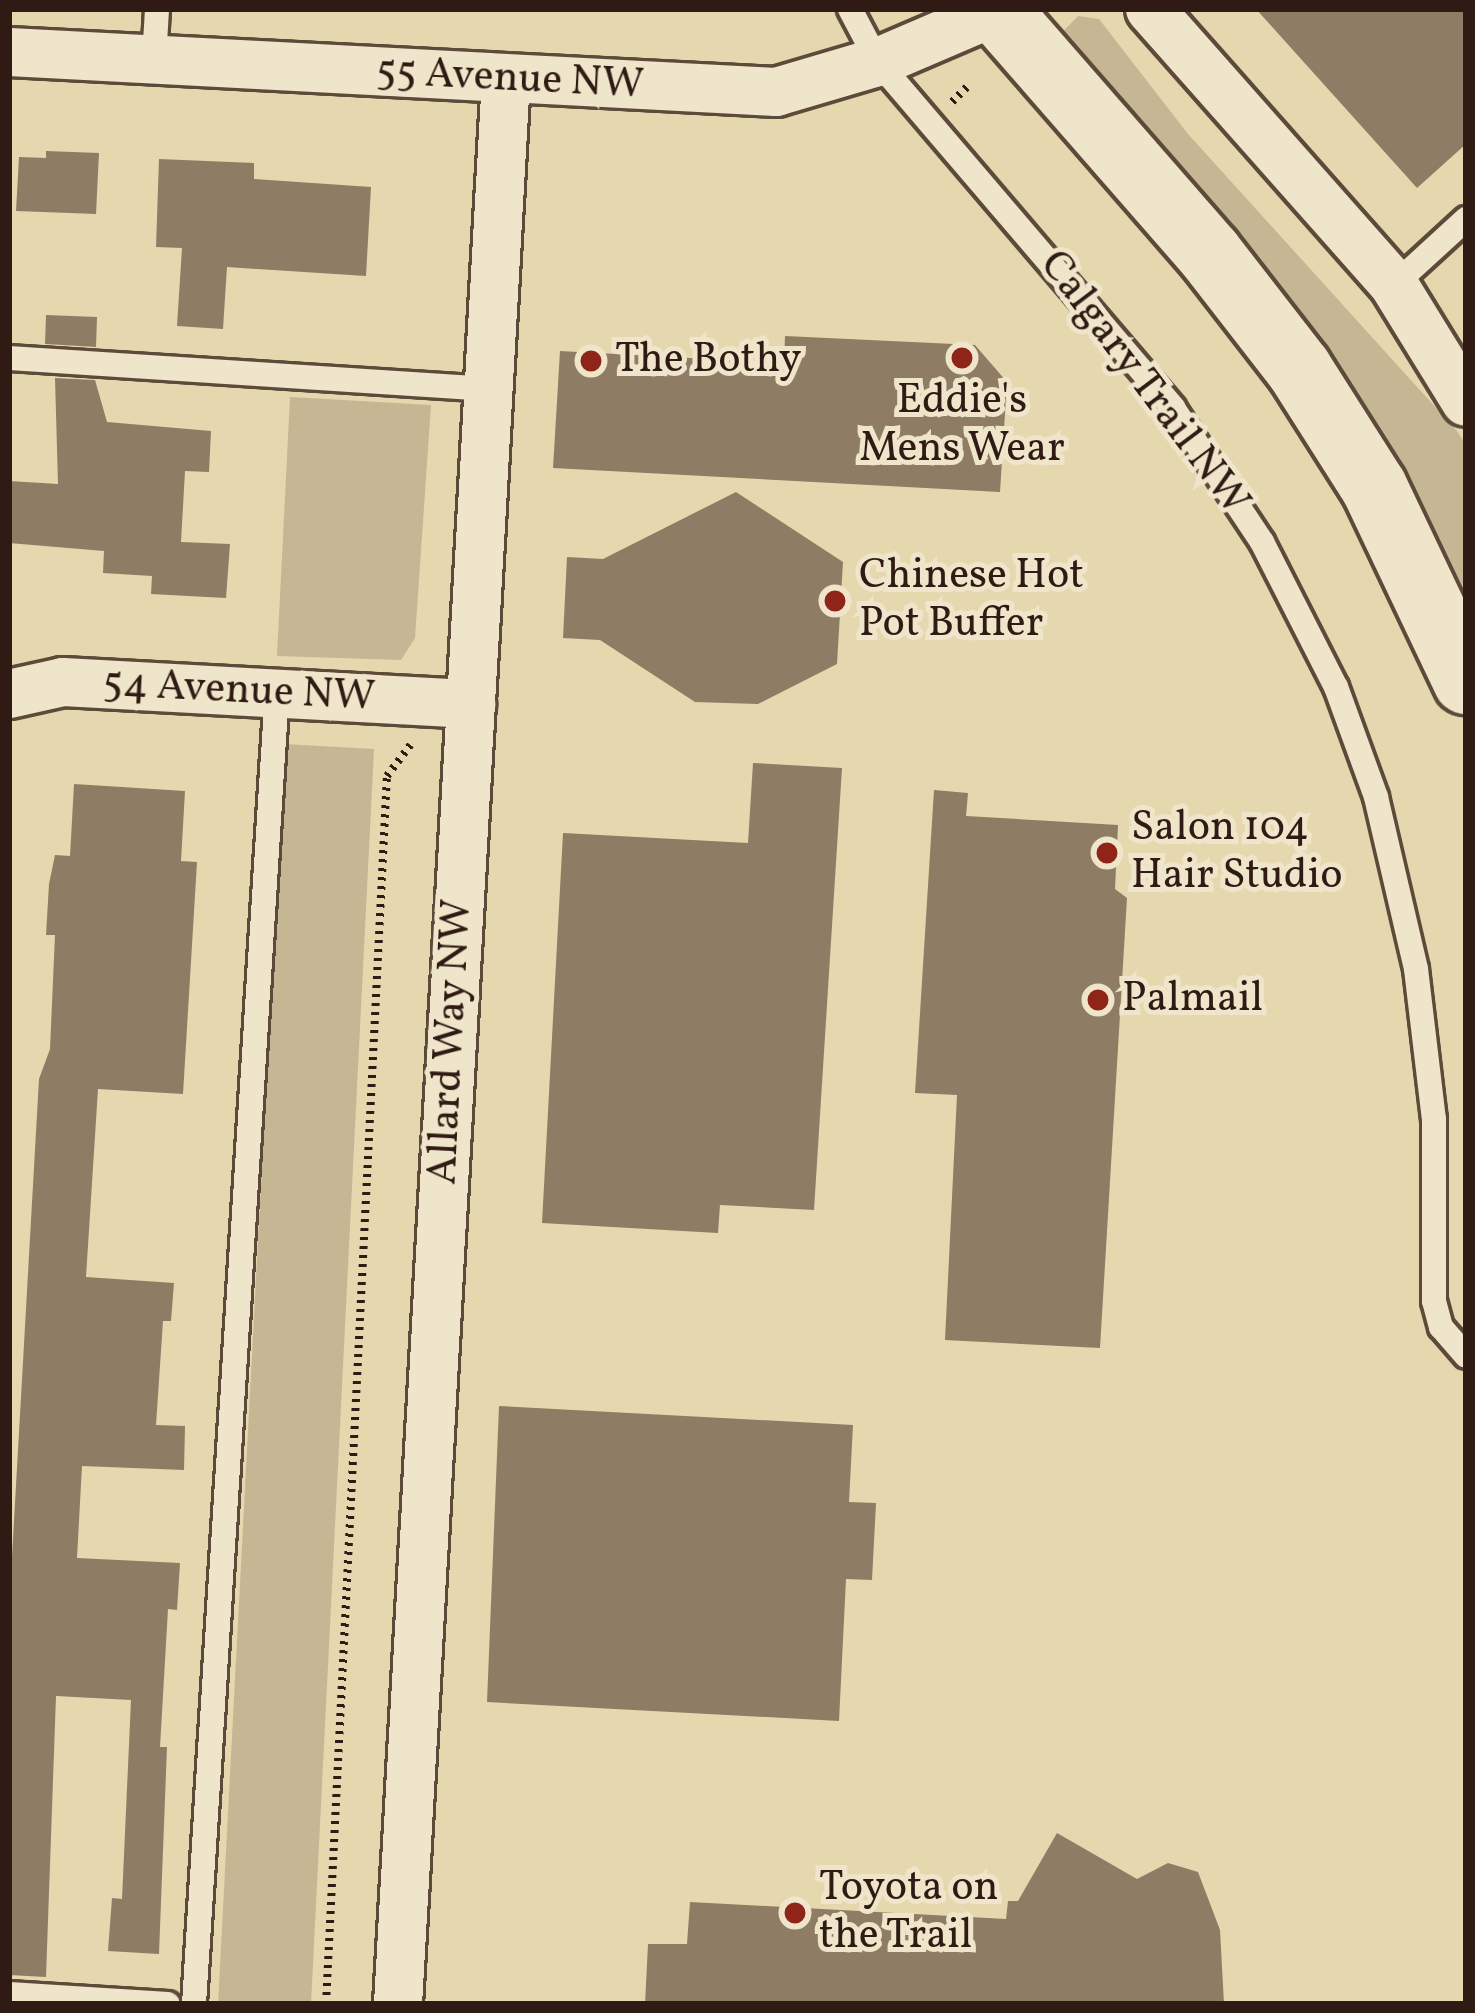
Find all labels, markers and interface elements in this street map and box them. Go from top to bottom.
street label: 55 Avenue NW [375,48,645,112]
street label: Calgary Trail NW [1026,241,1260,527]
place label: The Bothy [615,336,801,386]
marker: Eddie's Mens Wear [949,345,975,371]
marker: The Bothy [578,348,604,374]
place label: Eddie's Mens Wear [859,377,1065,476]
place label: Chinese Hot Pot Buffer [859,552,1084,650]
marker: Chinese Hot Pot Buffer [822,588,848,614]
street label: 54 Avenue NW [101,660,377,724]
place label: Salon 104 Hair Studio [1131,804,1342,902]
marker: Salon 104 Hair Studio [1094,840,1120,866]
street label: Allard Way NW [419,897,485,1187]
place label: Palmail [1122,975,1263,1025]
marker: Palmail [1085,987,1111,1013]
place label: Toyota on the Trail [819,1864,999,1962]
marker: Toyota on the Trail [782,1900,808,1926]

